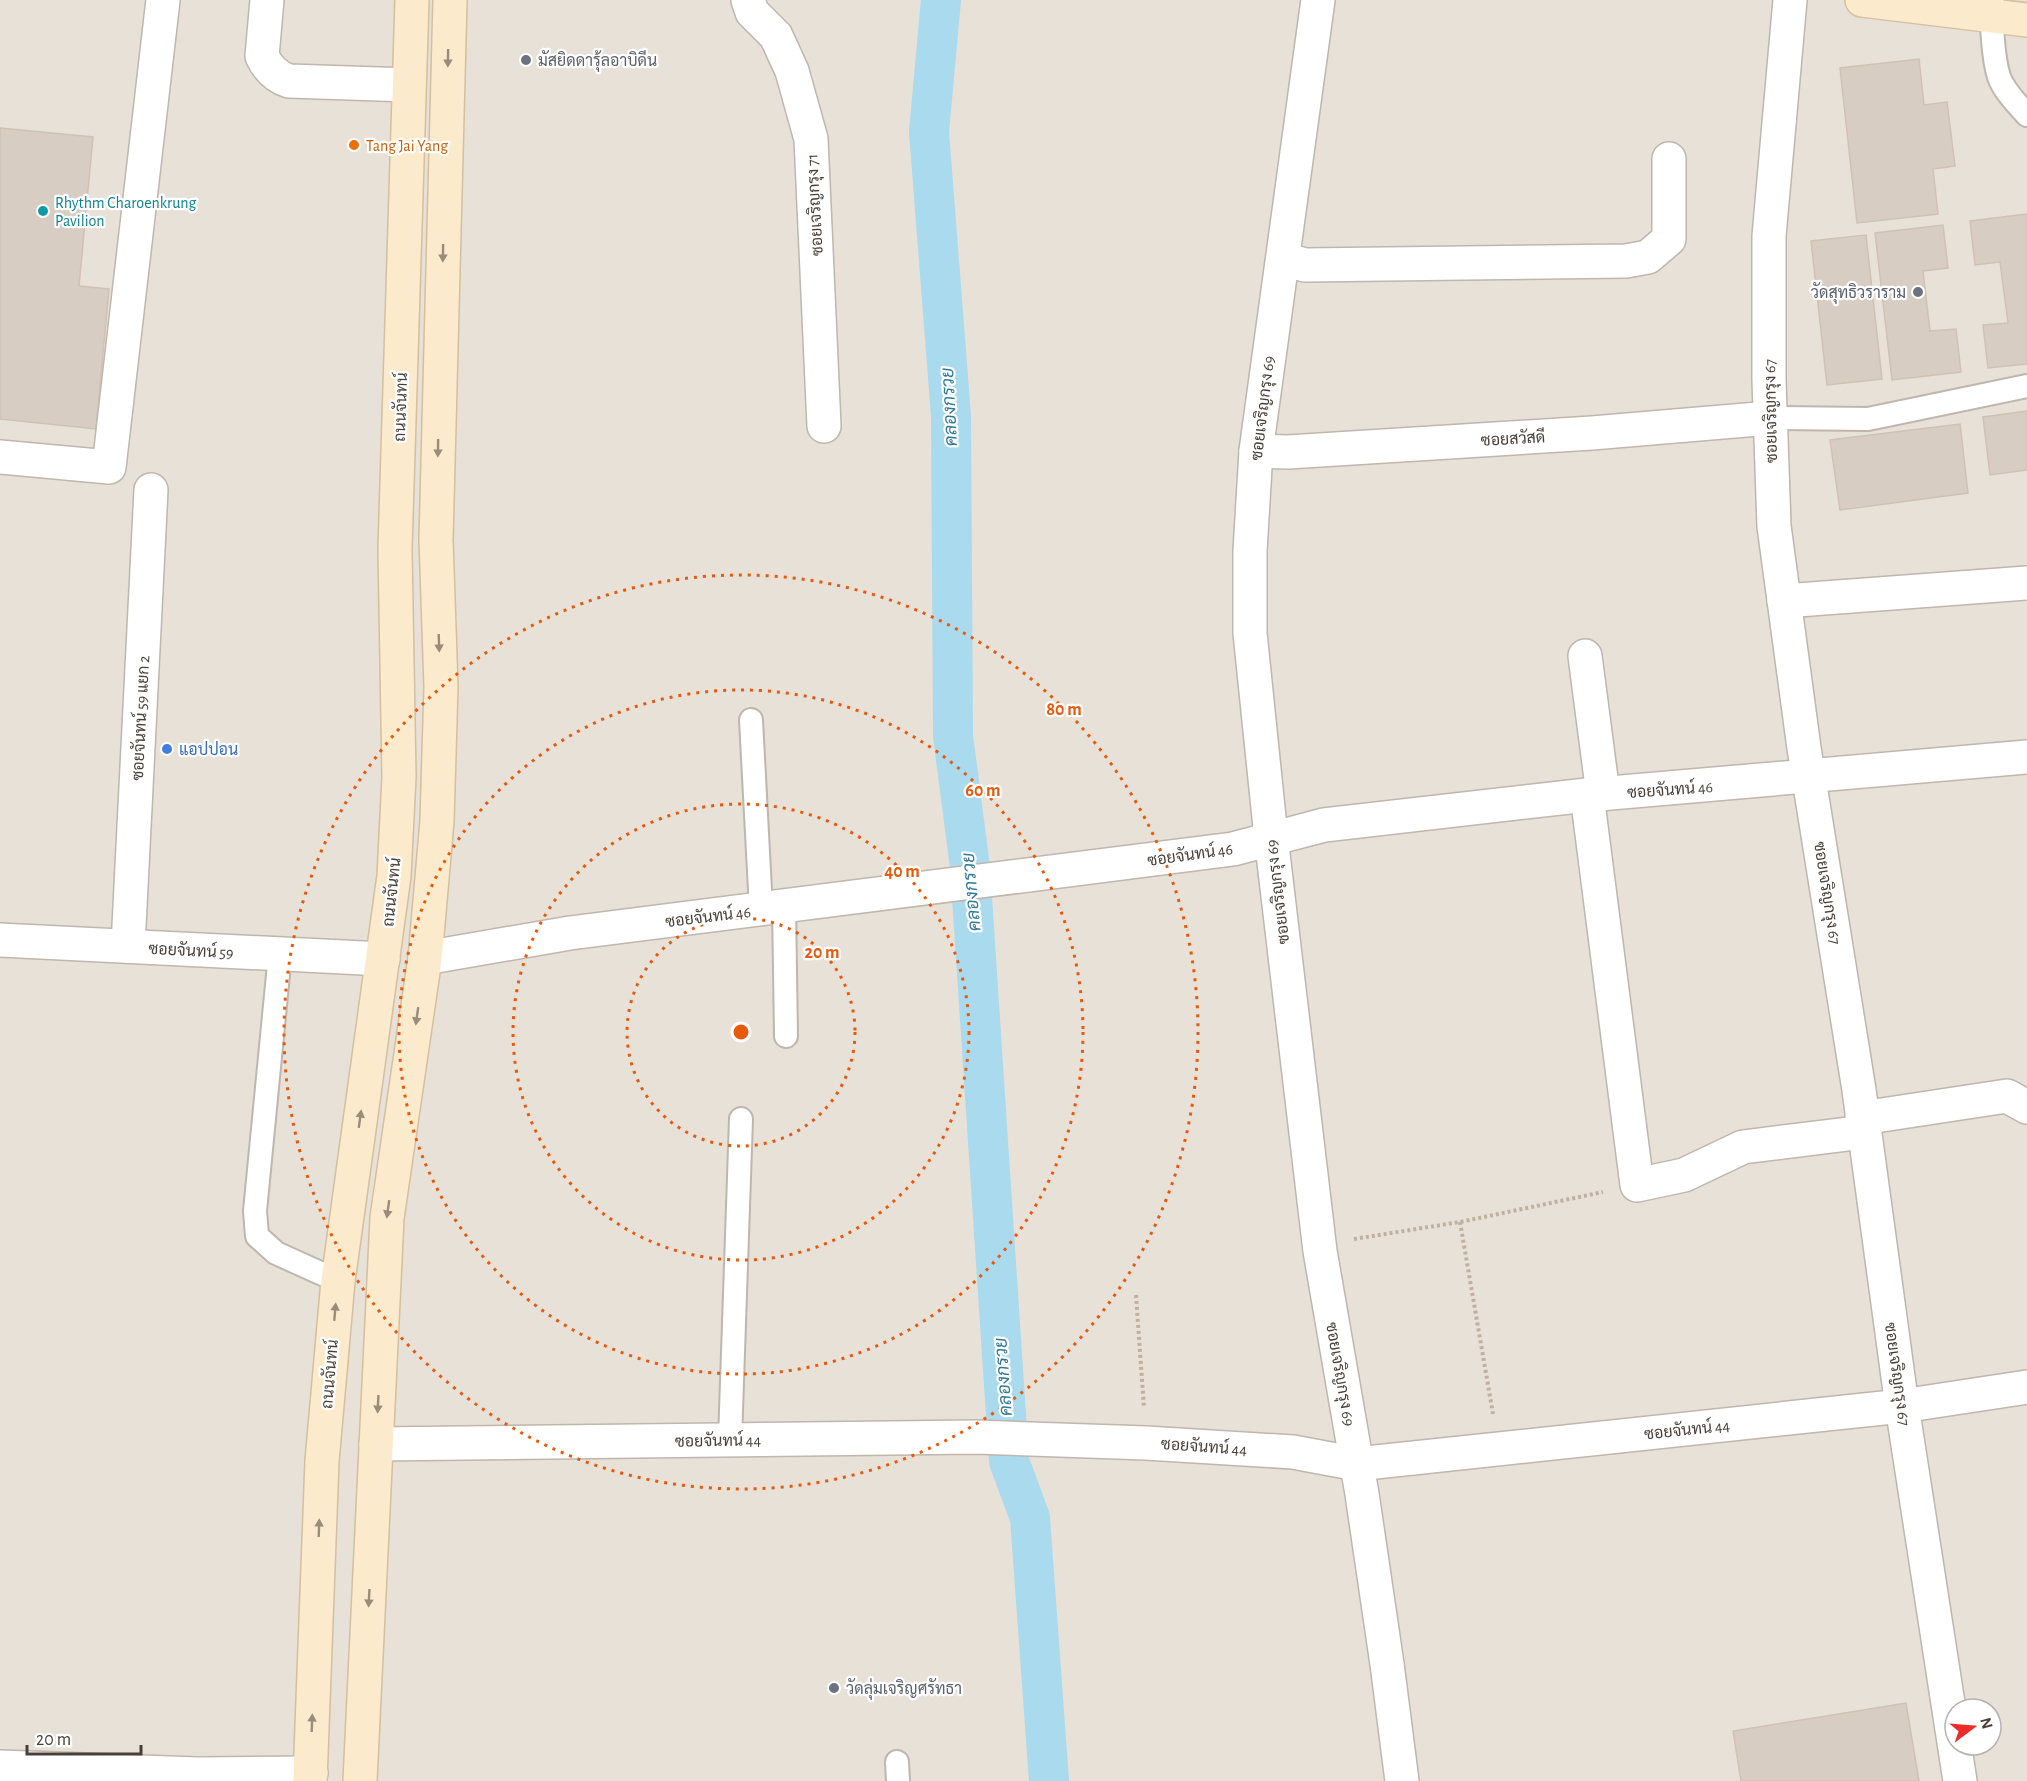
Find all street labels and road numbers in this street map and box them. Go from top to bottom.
street label: ซอยเจริญกรุง 71 [802,153,829,257]
street label: ซอยเจริญกรุง 69 [1247,355,1280,462]
street label: ซอยเจริญกรุง 67 [1760,358,1783,463]
street label: ถนนจันทน์ [387,372,410,442]
street label: ซอยสวัสดี [1480,425,1546,449]
street label: ซอยจันทน์ 59 แยก 2 [125,655,152,781]
street label: ซอยจันทน์ 46 [1626,774,1714,801]
street label: ซอยจันทน์ 46 [1146,836,1234,869]
street label: ซอยเจริญกรุง 69 [1262,838,1295,945]
street label: ซอยเจริญกรุง 67 [1808,840,1845,947]
street label: ถนนจันทน์ [375,856,404,927]
street label: ซอยจันทน์ 46 [664,899,752,930]
street label: ซอยจันทน์ 59 [148,936,234,961]
street label: ซอยเจริญกรุง 69 [1320,1321,1359,1428]
street label: ซอยเจริญกรุง 67 [1879,1321,1914,1428]
street label: ถนนจันทน์ [314,1338,341,1409]
street label: ซอยจันทน์ 44 [1643,1413,1731,1442]
street label: ซอยจันทน์ 44 [675,1427,762,1450]
street label: ซอยจันทน์ 44 [1160,1431,1248,1458]

